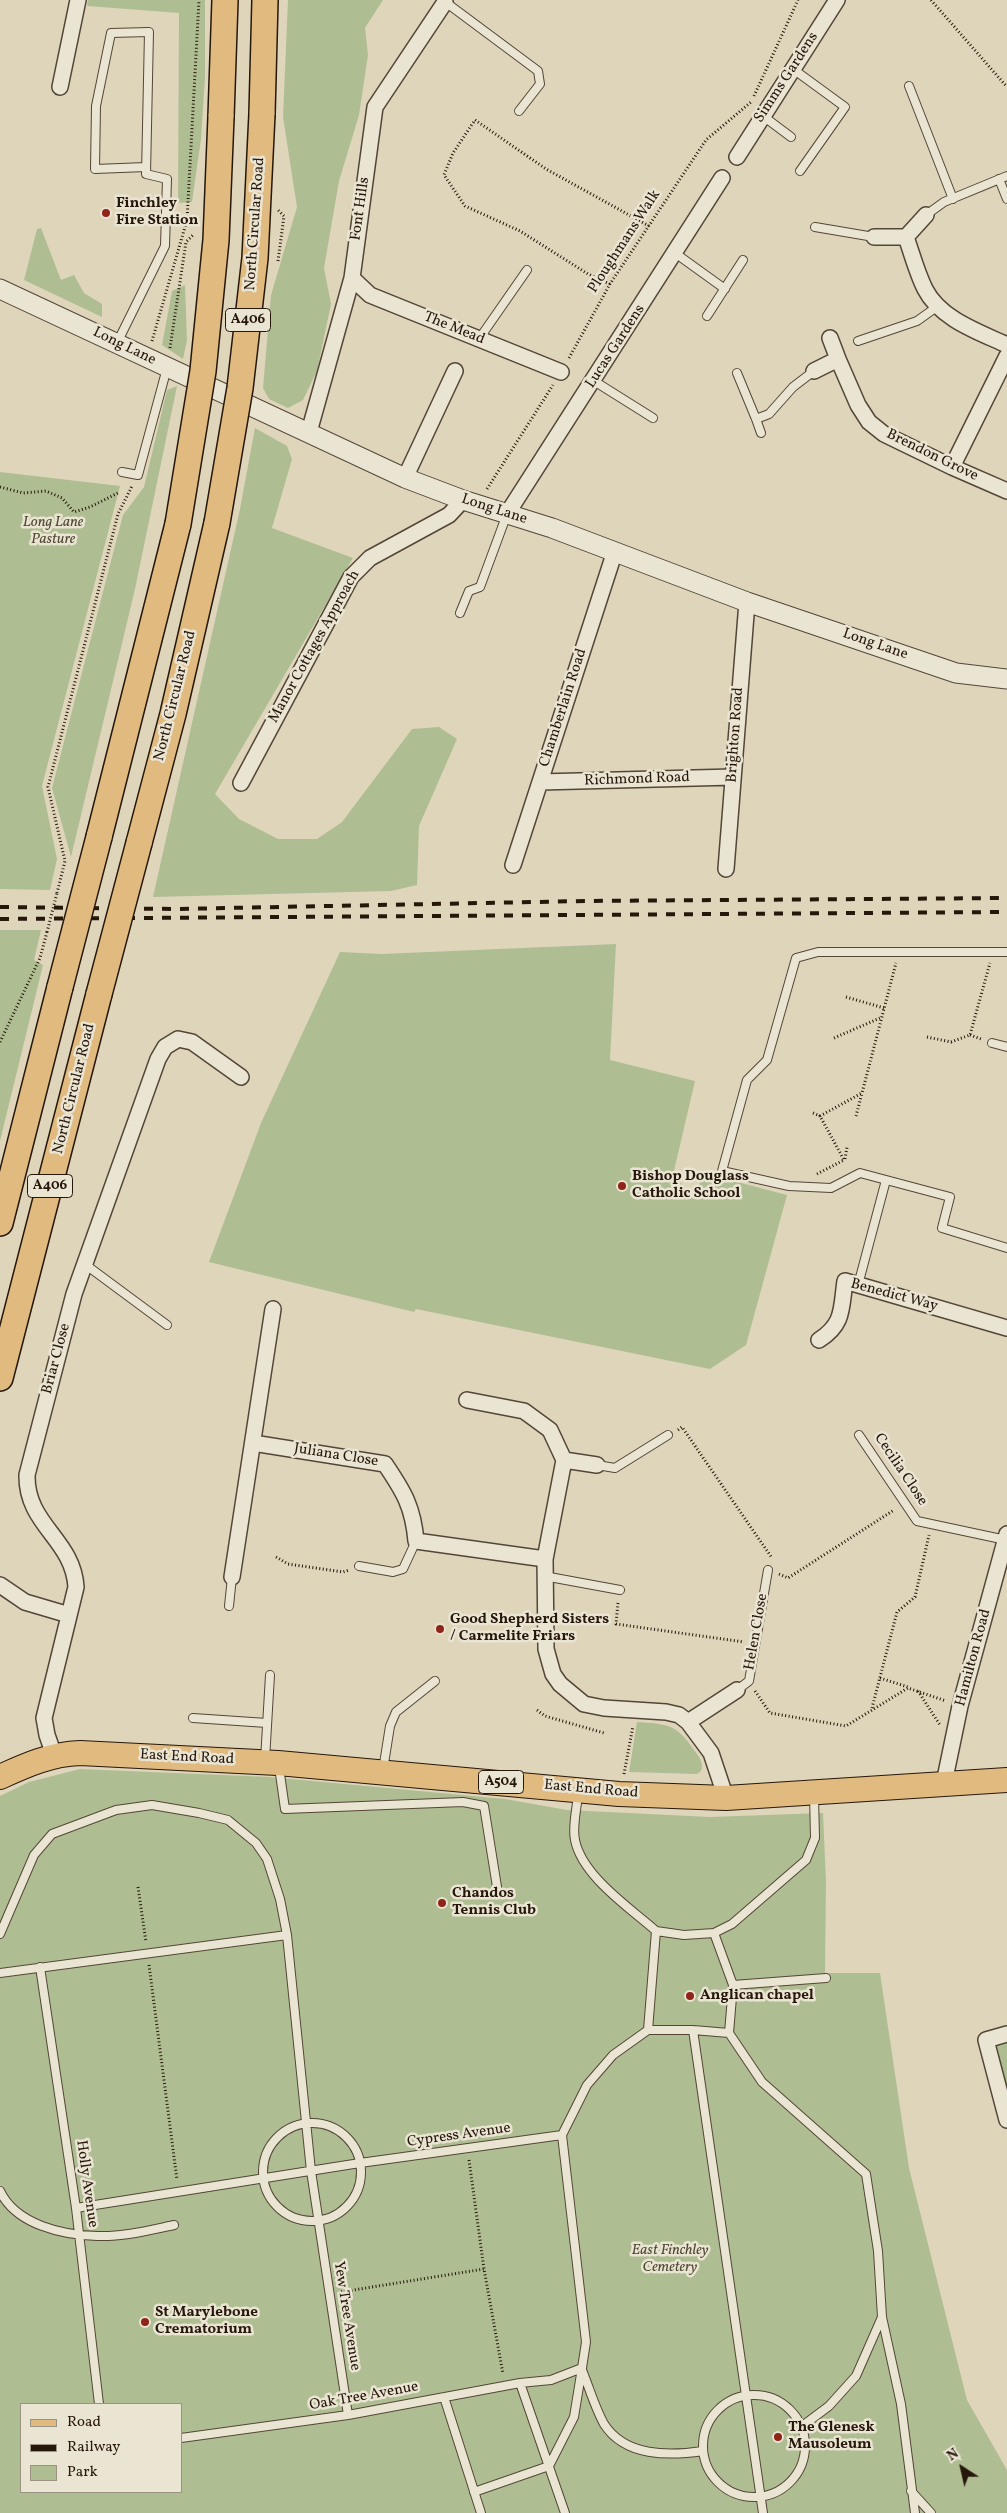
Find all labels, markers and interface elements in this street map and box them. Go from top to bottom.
street label: Simms Gardens [751,29,823,127]
street label: North Circular Road [242,157,270,291]
street label: Font Hills [348,176,374,242]
street label: Ploughmans Walk [585,187,665,297]
place label: Finchley Fire Station [116,195,199,230]
marker: Finchley Fire Station [100,207,112,219]
street label: Lucas Gardens [582,302,650,392]
road number: A406 [226,308,270,332]
street label: The Mead [421,309,487,349]
street label: Long Lane [90,324,158,370]
street label: Brendon Grove [883,426,981,486]
street label: Long Lane [459,491,529,529]
park label: Long Lane Pasture [23,514,83,549]
street label: Manor Cottages Approach [266,568,364,726]
street label: Long Lane [840,625,910,665]
street label: North Circular Road [151,629,201,763]
street label: Chamberlain Road [536,647,592,769]
street label: Brighton Road [724,687,748,783]
street label: Richmond Road [584,769,690,791]
street label: North Circular Road [50,1022,100,1156]
place label: Bishop Douglass Catholic School [632,1168,749,1203]
road number: A406 [28,1174,72,1198]
marker: Bishop Douglass Catholic School [616,1180,628,1192]
street label: Benedict Way [848,1276,940,1316]
street label: Briar Close [39,1322,75,1396]
street label: Cecilia Close [869,1430,931,1510]
street label: Juliana Close [293,1440,379,1472]
street label: Helen Close [741,1592,773,1672]
street label: Hamilton Road [952,1607,996,1709]
place label: Good Shepherd Sisters / Carmelite Friars [450,1611,609,1646]
marker: Good Shepherd Sisters / Carmelite Friars [434,1623,446,1635]
street label: East End Road [139,1747,235,1769]
road number: A504 [478,1770,524,1794]
street label: East End Road [543,1777,639,1803]
place label: Chandos Tennis Club [452,1885,536,1920]
marker: Chandos Tennis Club [436,1897,448,1909]
place label: Anglican chapel [700,1987,814,2005]
marker: Anglican chapel [684,1990,696,2002]
street label: Cypress Avenue [406,2120,512,2152]
street label: Holly Avenue [71,2139,101,2229]
park label: East Finchley Cemetery [632,2242,708,2277]
street label: Yew Tree Avenue [328,2260,364,2372]
place label: St Marylebone Crematorium [155,2304,258,2339]
marker: St Marylebone Crematorium [139,2316,151,2328]
street label: Oak Tree Avenue [308,2379,420,2415]
legend [20,2403,182,2493]
text: Road [67,2412,101,2433]
place label: The Glenesk Mausoleum [788,2419,875,2454]
marker: The Glenesk Mausoleum [772,2431,784,2443]
text: Railway [67,2437,120,2458]
north arrow [937,2443,987,2493]
text: N [943,2445,963,2466]
text: Park [67,2462,98,2483]

